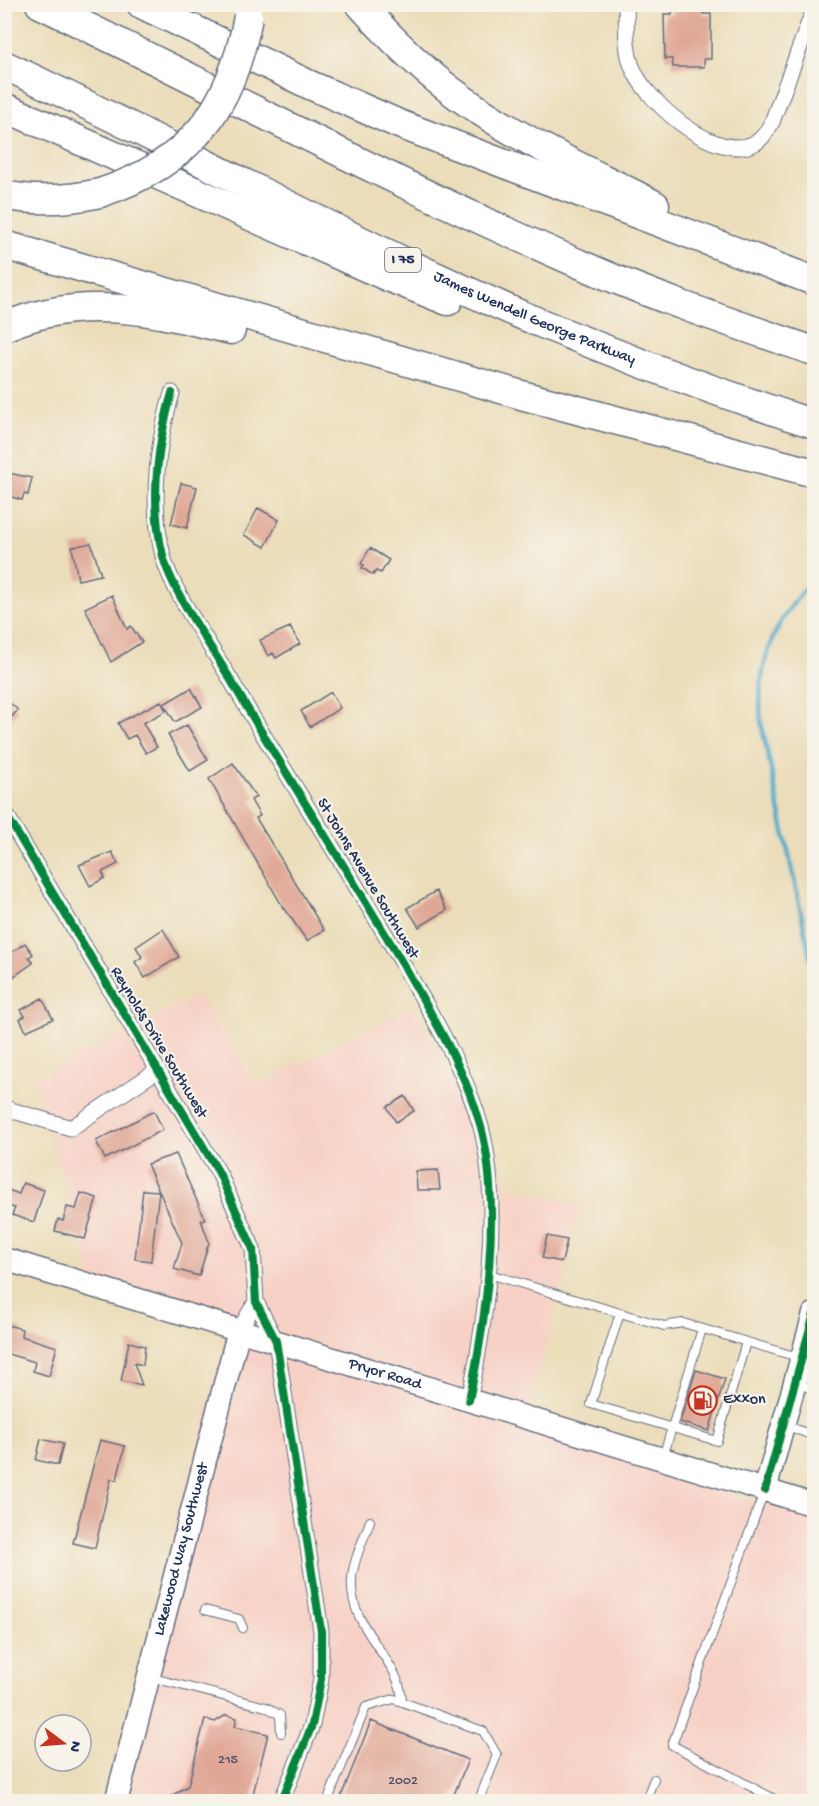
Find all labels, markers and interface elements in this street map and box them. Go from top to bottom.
road number: I 75 [385,248,421,272]
street label: James Wendell George Parkway [430,267,638,370]
street label: St Johns Avenue Southwest [312,795,423,964]
street label: Reynolds Drive Southwest [105,964,211,1123]
street label: Pryor Road [345,1354,425,1395]
fuel station icon: Exxon [686,1384,718,1416]
place label: Exxon [723,1391,766,1410]
street label: Lakewood Way Southwest [150,1459,214,1638]
north arrow [33,1713,93,1773]
text: N [63,1739,85,1754]
house number: 215 [218,1752,238,1769]
house number: 2002 [388,1773,418,1790]

